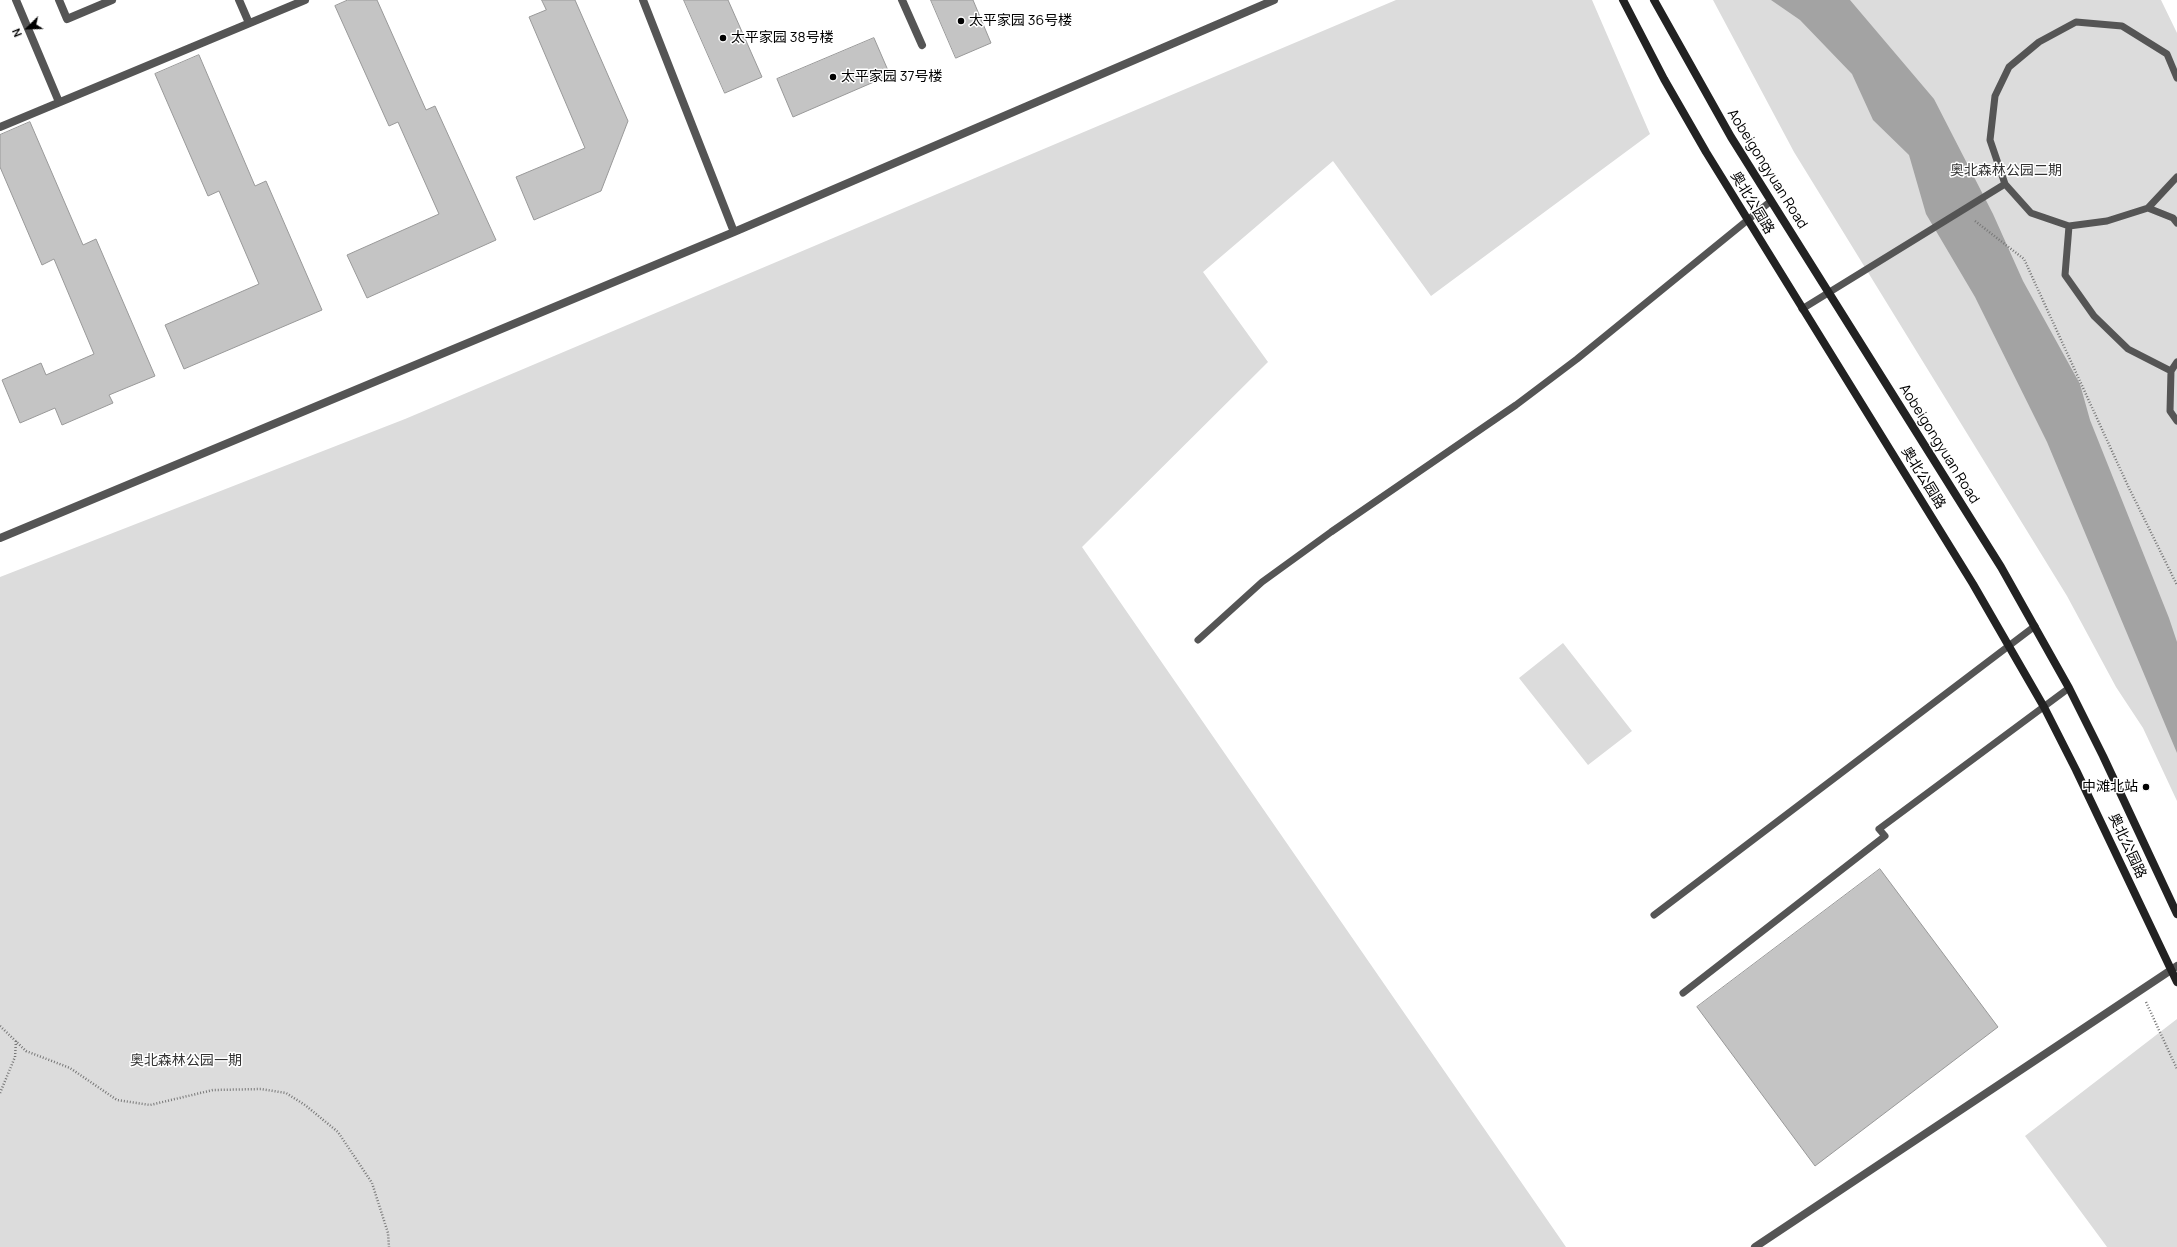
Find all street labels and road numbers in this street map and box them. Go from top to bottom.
street label: Aobeigongyuan Road [1723,106,1811,232]
street label: 奥北公园路 [1727,169,1777,237]
street label: Aobeigongyuan Road [1895,381,1983,507]
street label: 奥北公园路 [1897,444,1949,512]
street label: 奥北公园路 [2105,811,2149,881]

